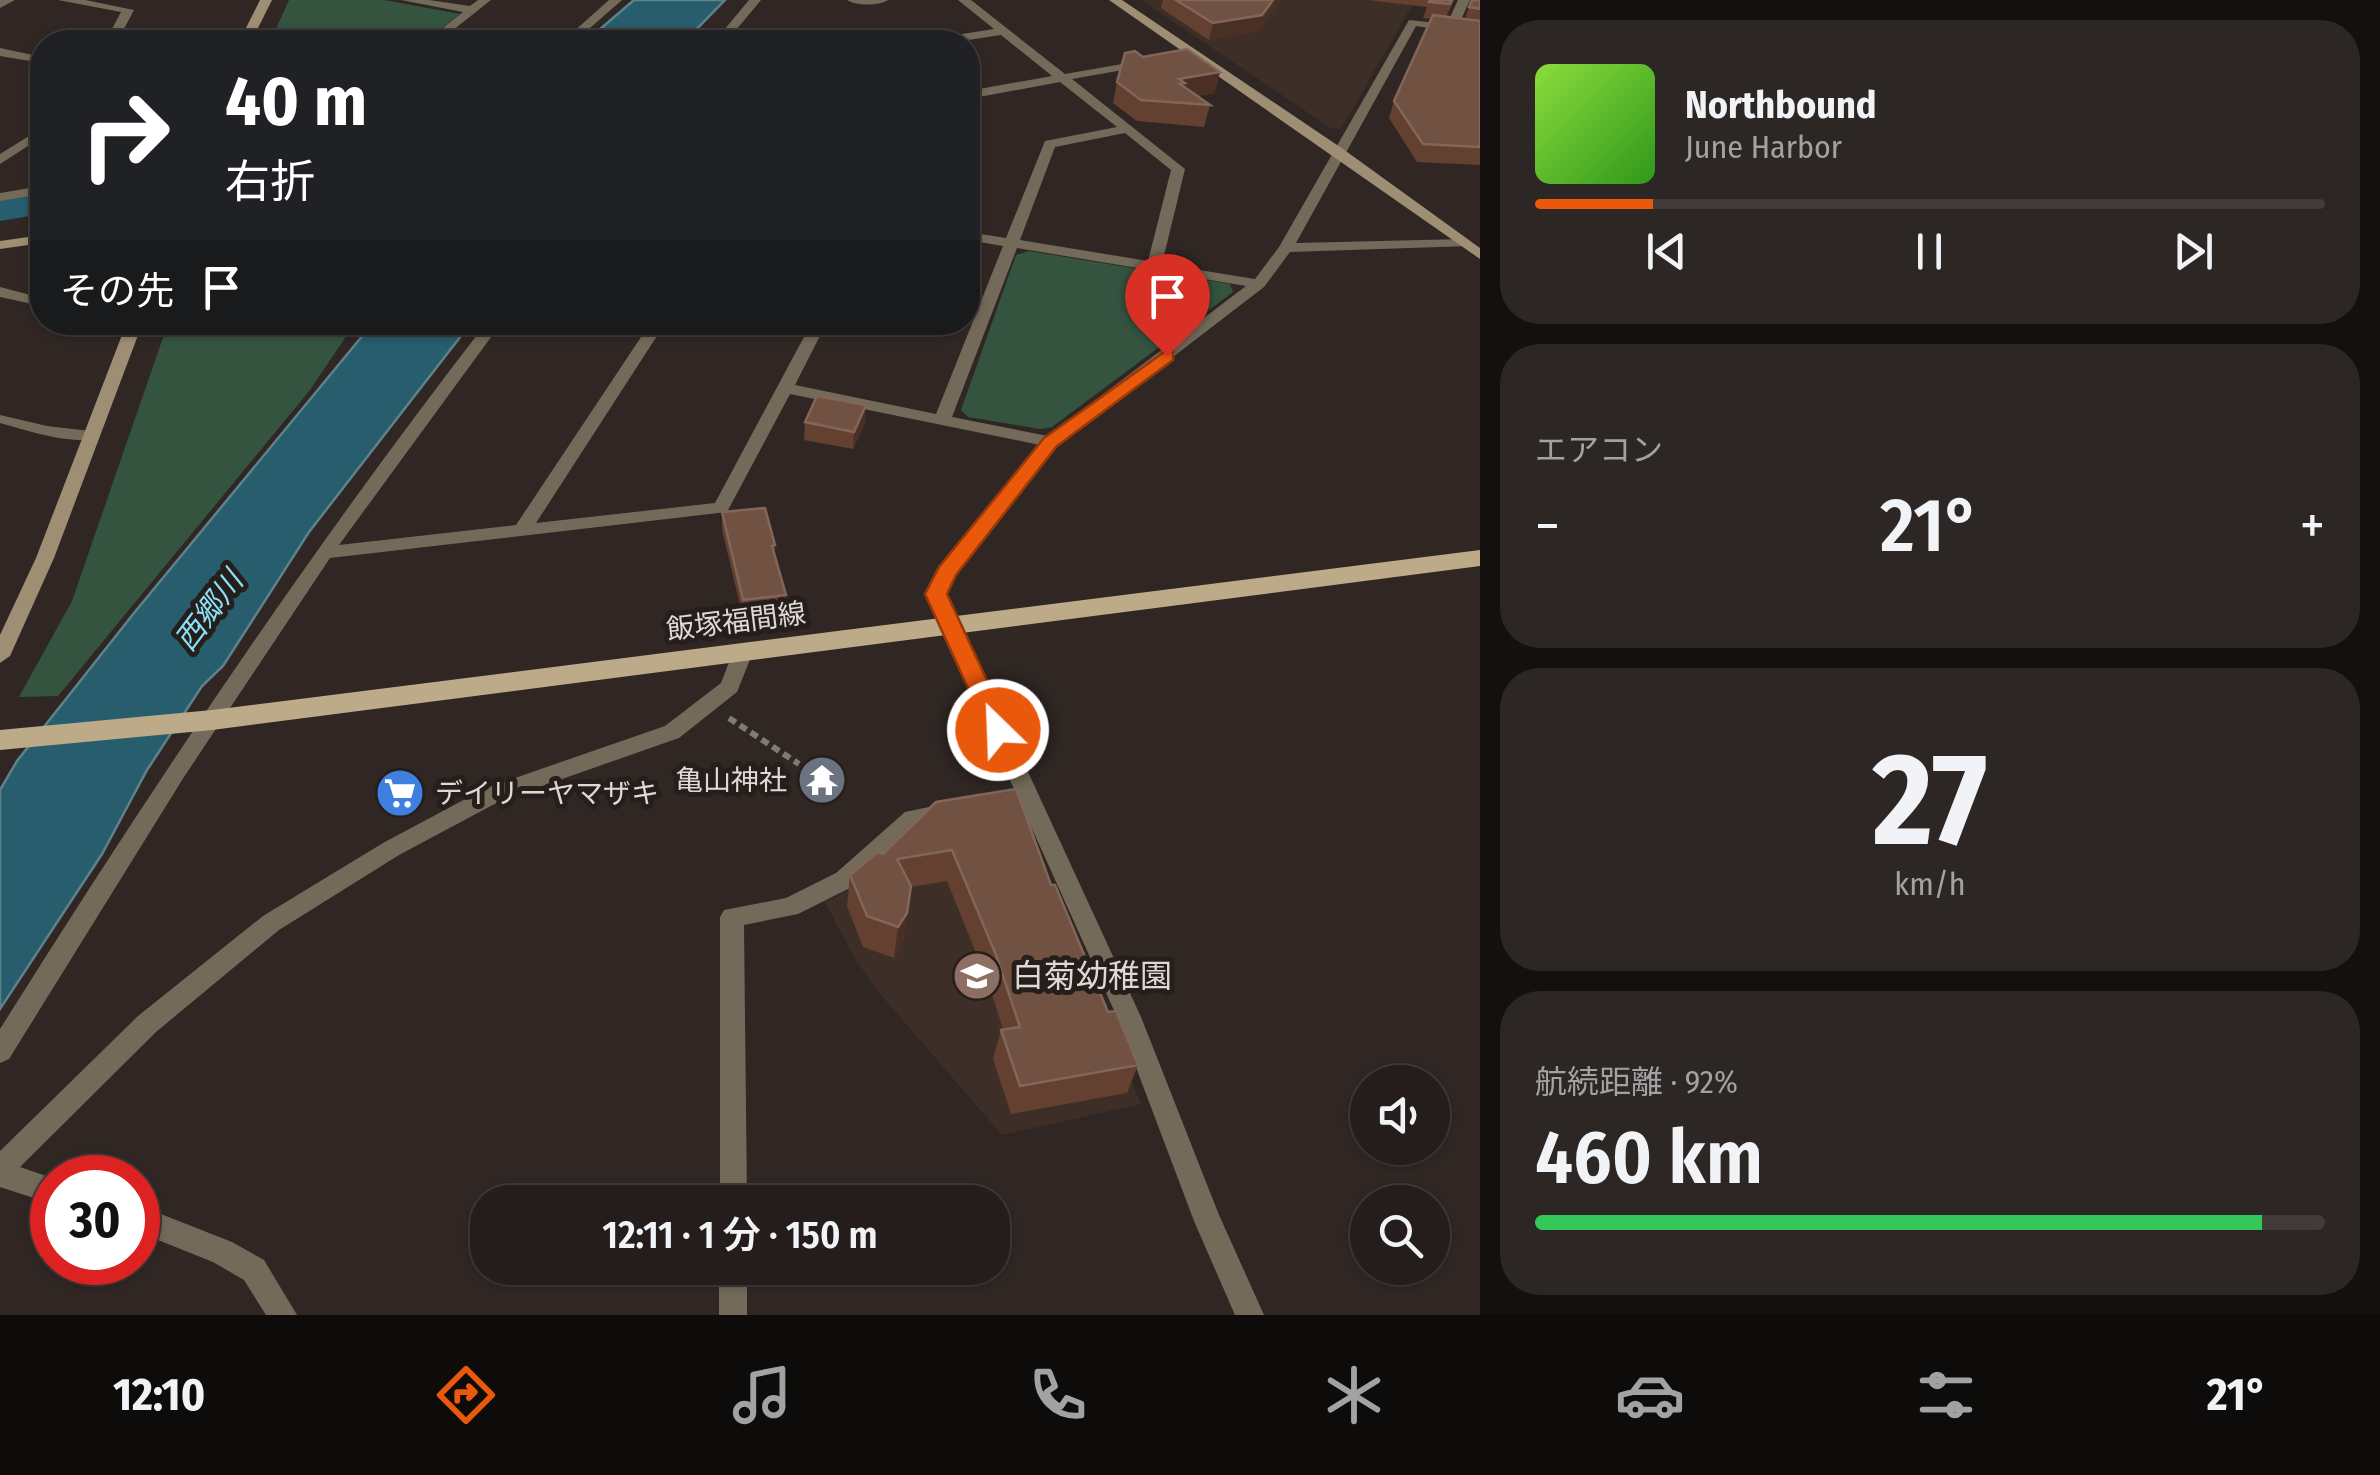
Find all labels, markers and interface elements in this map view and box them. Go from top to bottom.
text: 40 m [225,60,367,144]
icon: right [60,70,190,200]
text: Northbound [1685,82,1877,128]
text: June Harbor [1685,128,1842,166]
text: 右折 [225,155,315,209]
icon: previous [1639,224,1694,279]
icon: pause [1902,224,1957,279]
icon: next [2166,224,2221,279]
pin [1125,254,1210,357]
icon: arrive [194,260,249,315]
text: その先 [60,268,174,314]
icon: arrive [1140,269,1195,324]
text: エアコン [1535,431,1663,469]
text: 21° [1880,481,1980,571]
text: − [1535,493,1560,559]
text: + [2300,493,2325,559]
water label: 西郷川 [168,562,252,658]
street label: 飯塚福間線 [665,597,808,646]
position arrow [946,678,1050,782]
text: 27 [1873,722,1987,878]
temple icon: 亀山神社 [796,754,848,806]
place label: 亀山神社 [675,764,787,797]
supermarket icon: デイリーヤマザキ [374,767,426,819]
place label: デイリーヤマザキ [435,777,659,810]
text: km/h [1894,865,1966,903]
school or university icon: 白菊幼稚園 [951,950,1003,1002]
place label: 白菊幼稚園 [1012,957,1172,995]
text: 航続距離 · 92% [1535,1063,1738,1101]
map controls [1350,1065,1450,1285]
button: sound [1350,1065,1450,1165]
text: 460 km [1535,1113,1763,1203]
speed limit sign: 30 [30,1155,160,1285]
button: search [1350,1185,1450,1285]
text: 12:11 · 1 分 · 150 m [602,1212,878,1258]
icon: directions [431,1360,501,1430]
icon: music [727,1360,797,1430]
icon: phone [1023,1360,1093,1430]
icon: climate [1319,1360,1389,1430]
icon: car [1615,1360,1685,1430]
icon: filters [1911,1360,1981,1430]
text: 12:10 [113,1368,205,1422]
text: 21° [2207,1368,2267,1422]

